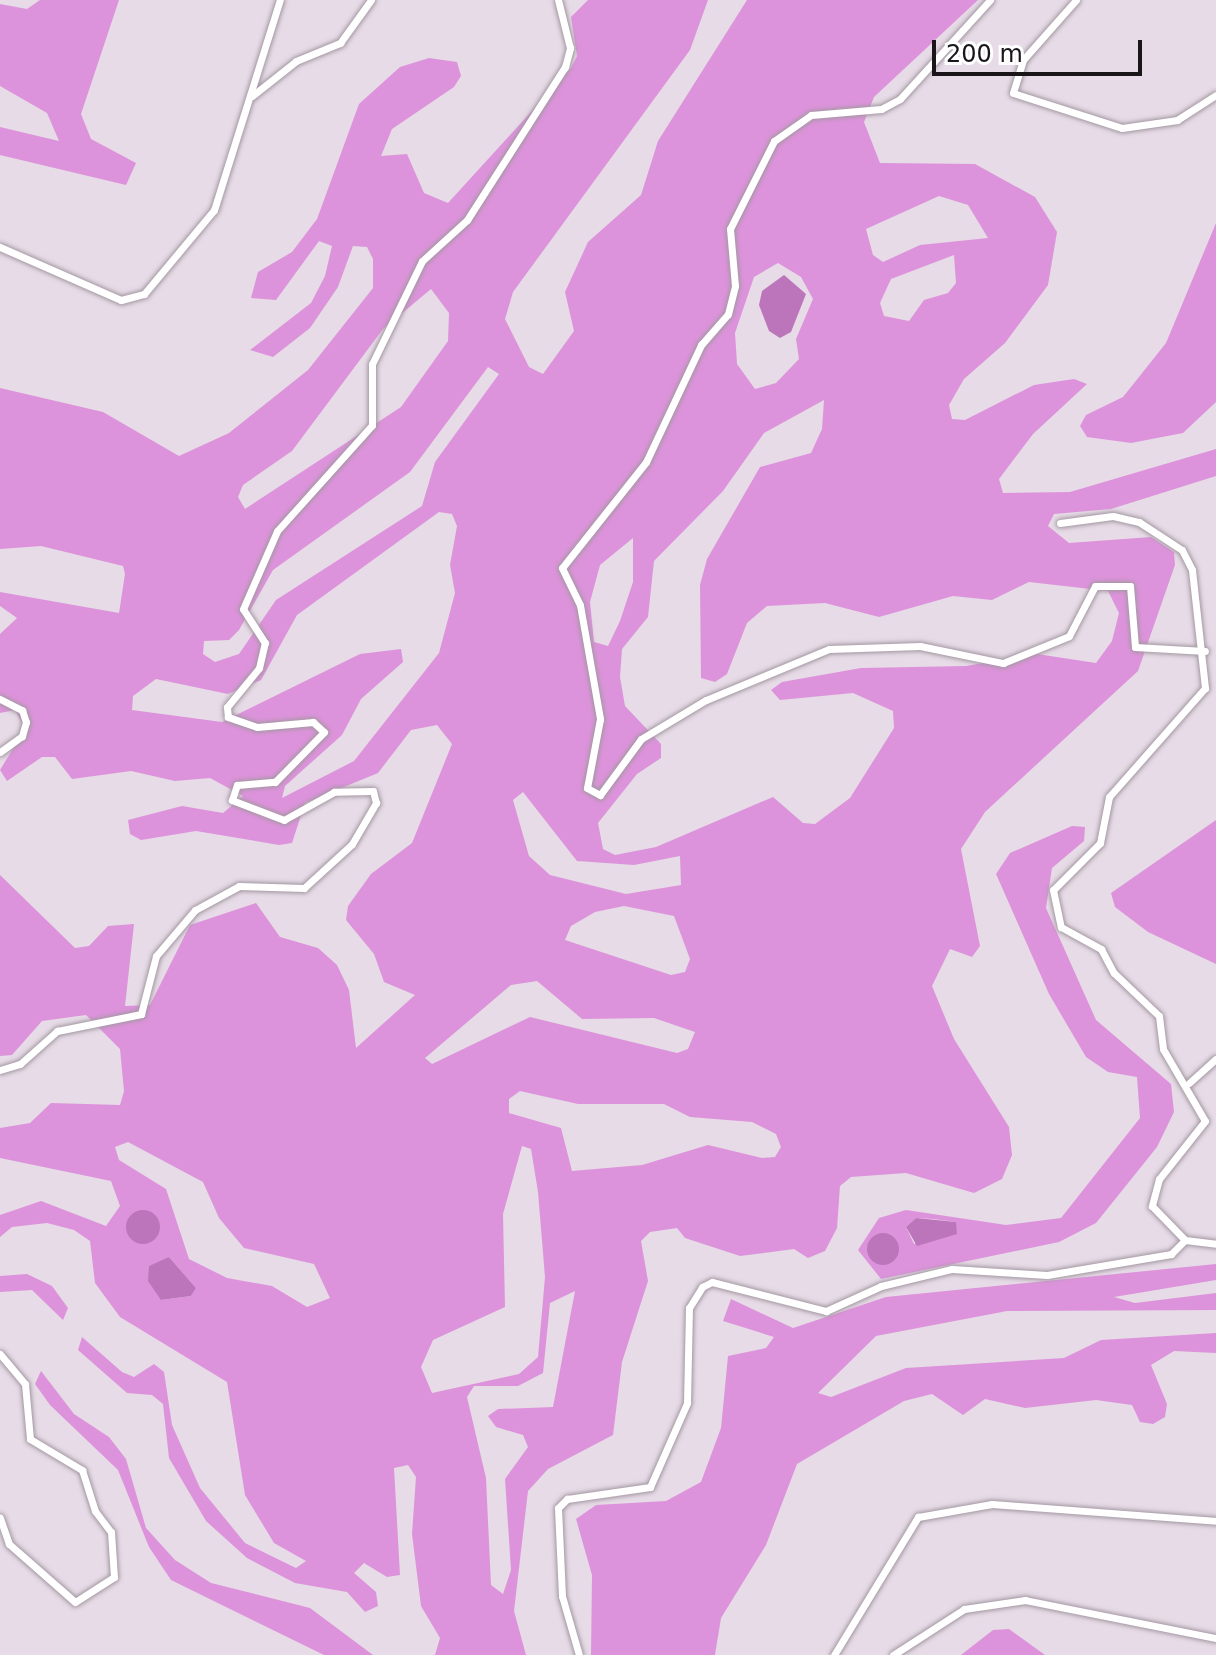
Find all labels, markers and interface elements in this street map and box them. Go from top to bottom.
scale bar [936,24,1146,74]
text: 200 m [946,40,1023,68]

